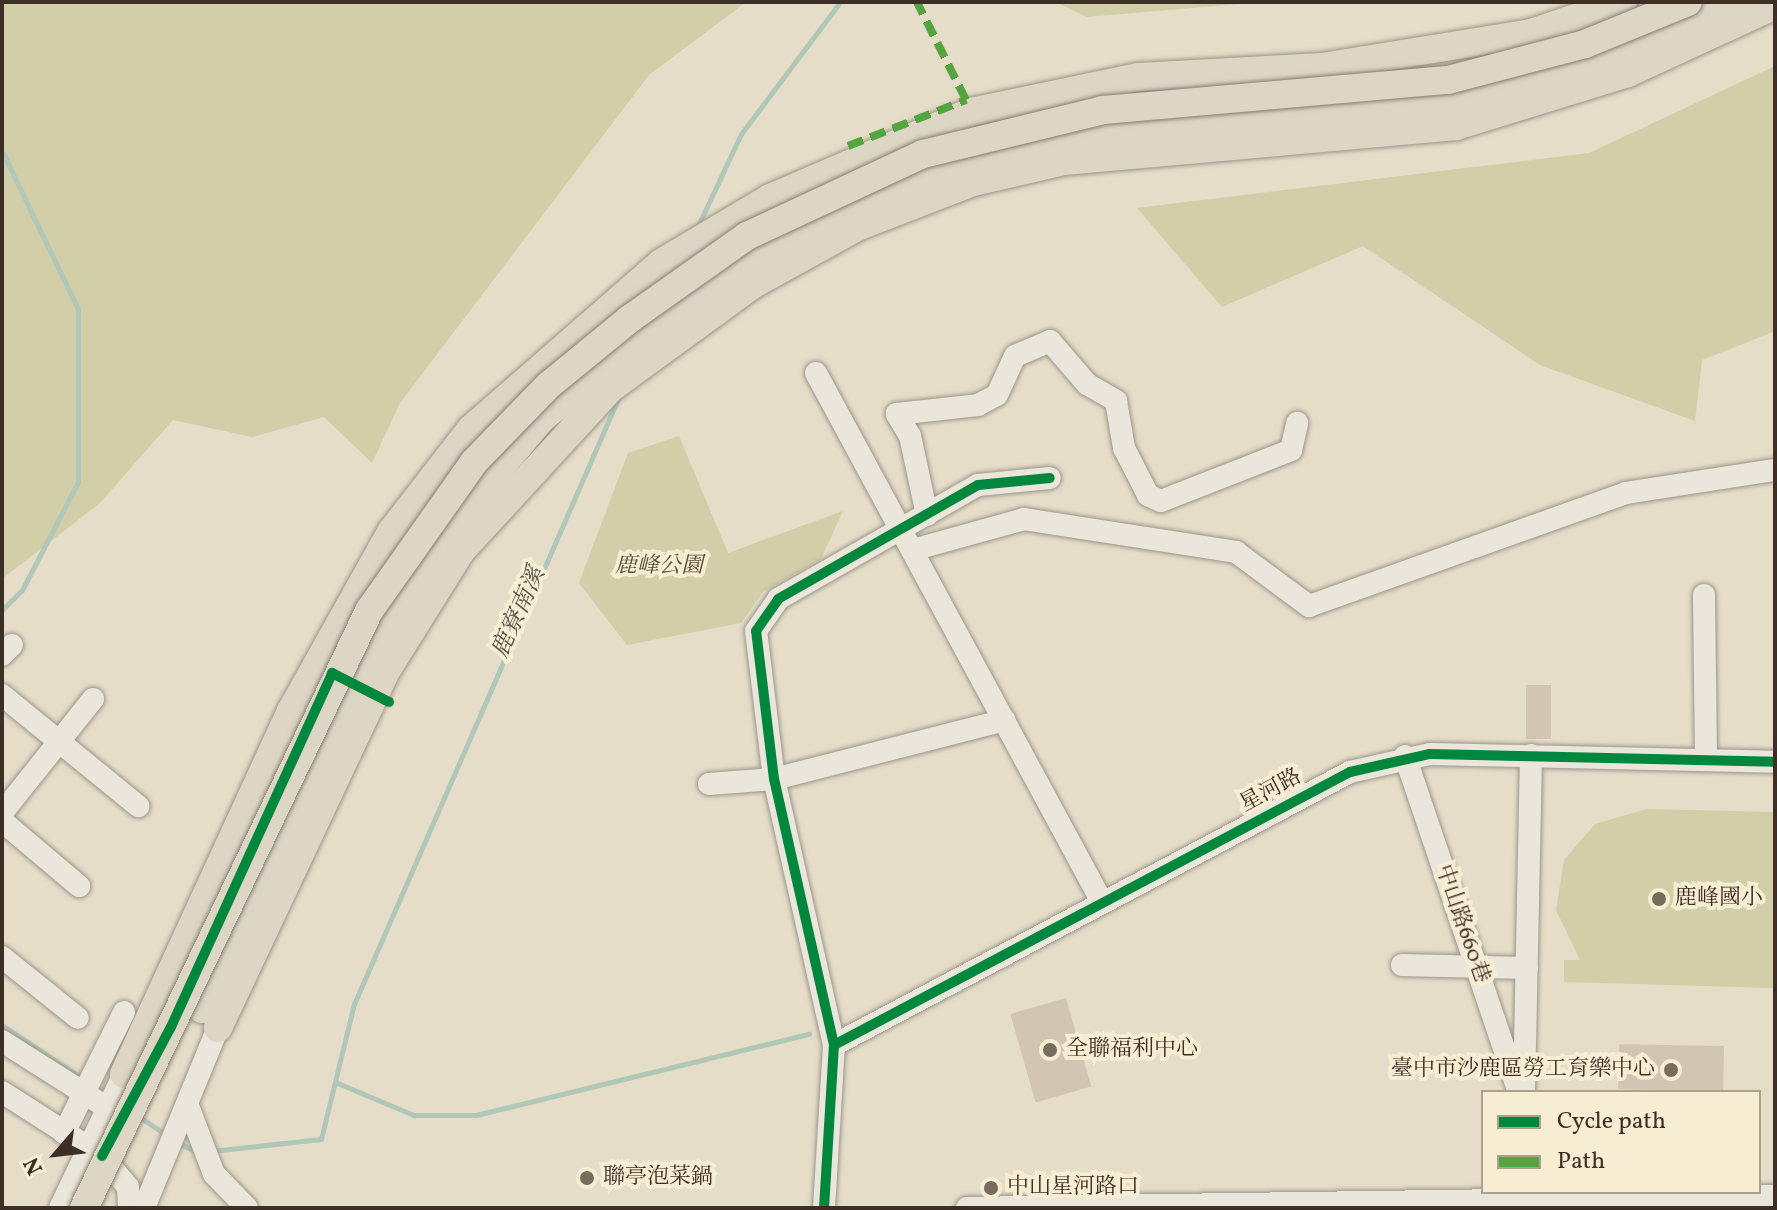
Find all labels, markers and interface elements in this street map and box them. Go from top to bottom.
park label: 鹿峰公園 [615,554,703,580]
water label: 鹿寮南溪 [487,563,553,663]
street label: 星河路 [1236,764,1306,818]
street label: 中山路660巷 [1429,861,1495,987]
place label: 鹿峰國小 [1675,886,1763,912]
marker: 鹿峰國小 [1650,890,1668,908]
place label: 全聯福利中心 [1066,1037,1198,1063]
marker: 全聯福利中心 [1041,1041,1059,1059]
place label: 臺中市沙鹿區勞工育樂中心 [1391,1057,1655,1083]
marker: 臺中市沙鹿區勞工育樂中心 [1662,1061,1680,1079]
legend [1481,1090,1761,1194]
text: Cycle path [1557,1105,1666,1139]
north arrow [16,1114,96,1194]
text: Path [1557,1145,1605,1179]
text: N [17,1151,52,1180]
place label: 聯亭泡菜鍋 [603,1165,713,1191]
marker: 聯亭泡菜鍋 [578,1169,596,1187]
place label: 中山星河路口 [1007,1175,1139,1201]
marker: 中山星河路口 [982,1179,1000,1197]

